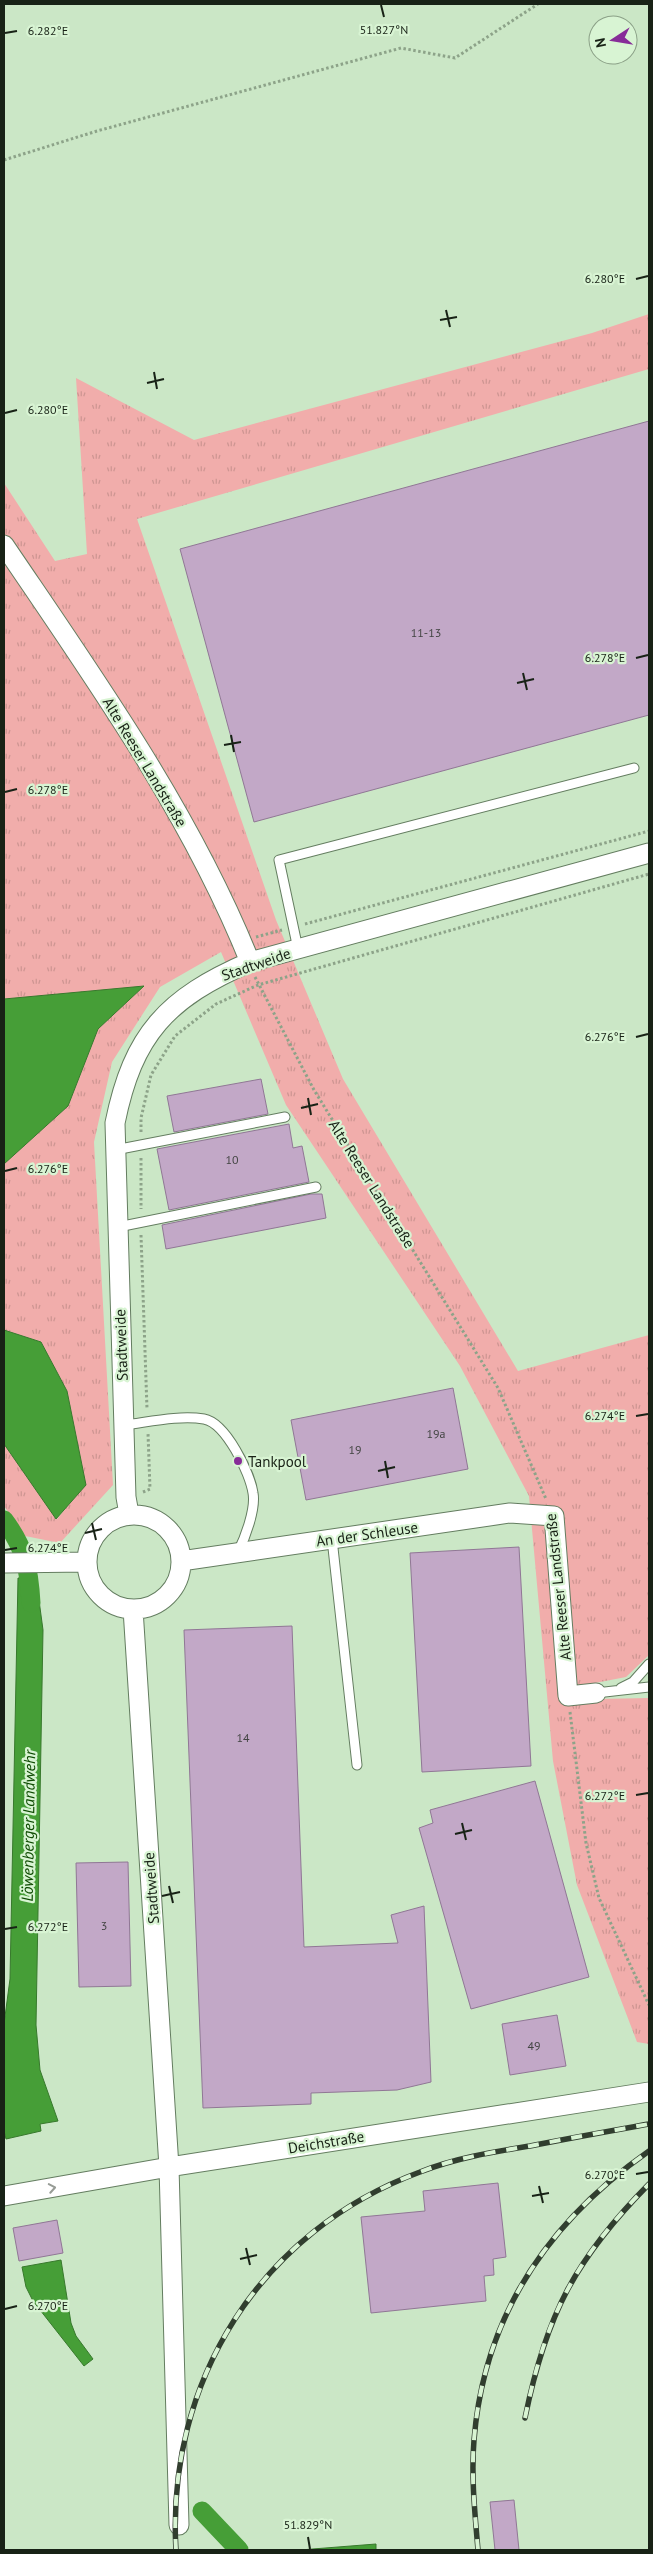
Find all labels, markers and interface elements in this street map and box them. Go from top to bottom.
north arrow [588,15,638,65]
text: 51.827°N [360,22,408,37]
text: 6.282°E [28,23,68,38]
text: N [591,36,610,49]
text: 6.280°E [585,271,625,286]
text: 6.280°E [28,402,68,417]
house number: 11-13 [411,625,441,640]
text: 6.278°E [585,650,625,665]
street label: Alte Reeser Landstraße [99,694,191,830]
text: 6.278°E [28,782,68,797]
street label: Stadtweide [219,943,293,985]
text: 6.276°E [585,1029,625,1044]
street label: Alte Reeser Landstraße [325,1116,419,1252]
house number: 10 [225,1152,239,1167]
text: 6.276°E [28,1161,68,1176]
street label: Stadtweide [110,1309,132,1381]
text: 6.274°E [585,1408,625,1423]
house number: 19a [426,1426,446,1441]
house number: 19 [348,1442,362,1457]
place label: Tankpool [248,1452,307,1471]
marker: Tankpool [232,1455,244,1467]
street label: Alte Reeser Landstraße [541,1513,575,1661]
street label: An der Schleuse [315,1517,419,1551]
text: 6.274°E [28,1540,68,1555]
house number: 14 [236,1730,250,1745]
water label: Löwenberger Landwehr [17,1748,39,1902]
text: 6.272°E [585,1788,625,1803]
street label: Stadtweide [139,1852,163,1924]
house number: 3 [101,1918,107,1933]
text: 6.272°E [28,1919,68,1934]
house number: 49 [527,2038,541,2053]
street label: Deichstraße [287,2127,365,2157]
text: 6.270°E [585,2167,625,2182]
one-way arrow [47,2183,56,2193]
text: 6.270°E [28,2298,68,2313]
text: 51.829°N [284,2517,332,2532]

